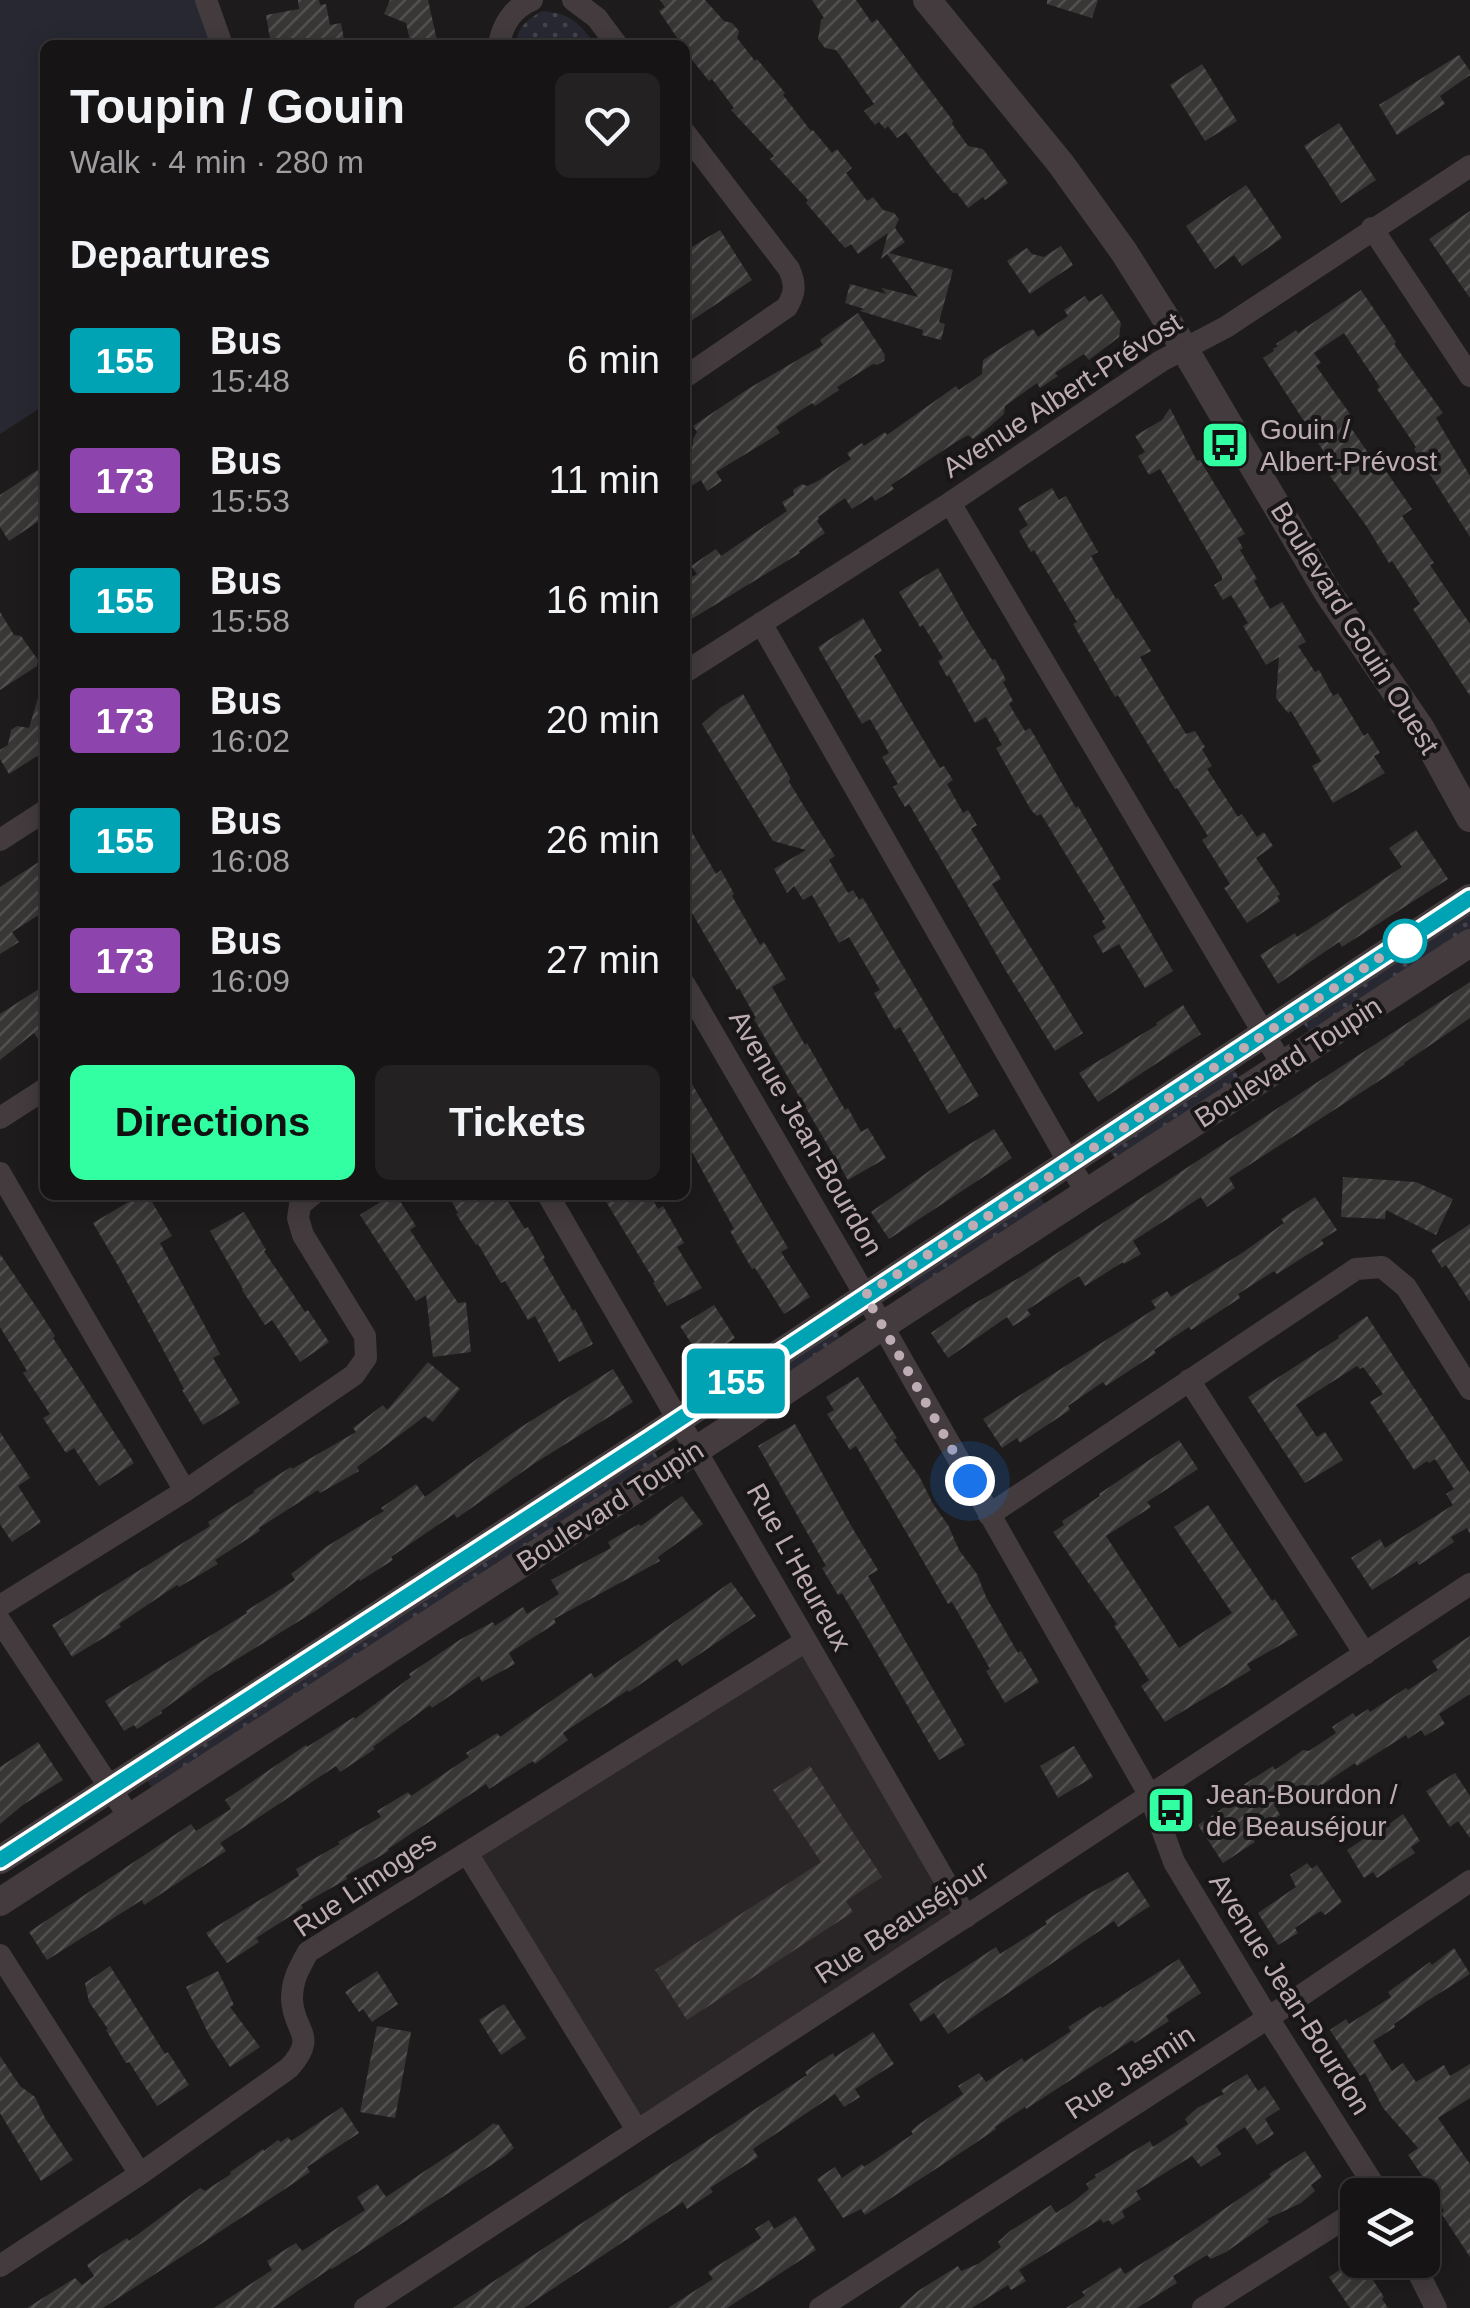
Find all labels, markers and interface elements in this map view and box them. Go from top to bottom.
button: heart [555,73,660,178]
text: Toupin / Gouin [70,80,405,133]
text: Walk · 4 min · 280 m [70,144,364,180]
text: Departures [70,234,271,276]
street label: Avenue Albert-Prévost [937,306,1187,484]
text: Bus [210,320,282,362]
text: 6 min [567,339,660,381]
text: 155 [96,341,154,380]
text: 15:48 [210,363,290,399]
place label: Gouin / Albert-Prévost [1260,414,1438,477]
bus stop icon: Gouin / Albert-Prévost [1199,419,1251,471]
text: Bus [210,440,282,482]
text: 11 min [549,459,660,501]
text: 173 [96,461,154,500]
text: 15:53 [210,483,290,519]
street label: Boulevard Gouin Ouest [1265,496,1445,760]
text: Bus [210,560,282,602]
text: 16 min [546,579,660,621]
text: 155 [96,581,154,620]
text: 15:58 [210,603,290,639]
text: Bus [210,680,282,722]
text: 20 min [546,699,660,741]
text: 173 [96,701,154,740]
text: 16:02 [210,723,290,759]
text: Bus [210,800,282,842]
text: 26 min [546,819,660,861]
text: 155 [96,821,154,860]
text: 16:08 [210,843,290,879]
text: Bus [210,920,282,962]
unlabelled marker [1384,920,1426,962]
text: 27 min [546,939,660,981]
text: 173 [96,941,154,980]
text: 16:09 [210,963,290,999]
street label: Boulevard Toupin [1189,990,1387,1134]
street label: Avenue Jean-Bourdon [723,1005,889,1261]
button: Directions [70,1065,355,1180]
button: Tickets [375,1065,660,1180]
line badge: 155 [678,1348,794,1414]
text: 155 [707,1362,765,1401]
street label: Boulevard Toupin [511,1434,709,1578]
your location [945,1456,995,1506]
street label: Rue L'Heureux [740,1478,858,1656]
place label: Jean-Bourdon / de Beauséjour [1206,1779,1398,1842]
bus stop icon: Jean-Bourdon / de Beauséjour [1145,1784,1197,1836]
street label: Rue Limoges [288,1825,442,1943]
street label: Rue Beauséjour [809,1854,995,1990]
street label: Avenue Jean-Bourdon [1203,1868,1377,2120]
street label: Rue Jasmin [1060,2019,1200,2125]
map controls [1340,2178,1440,2278]
button: layers [1340,2178,1440,2278]

